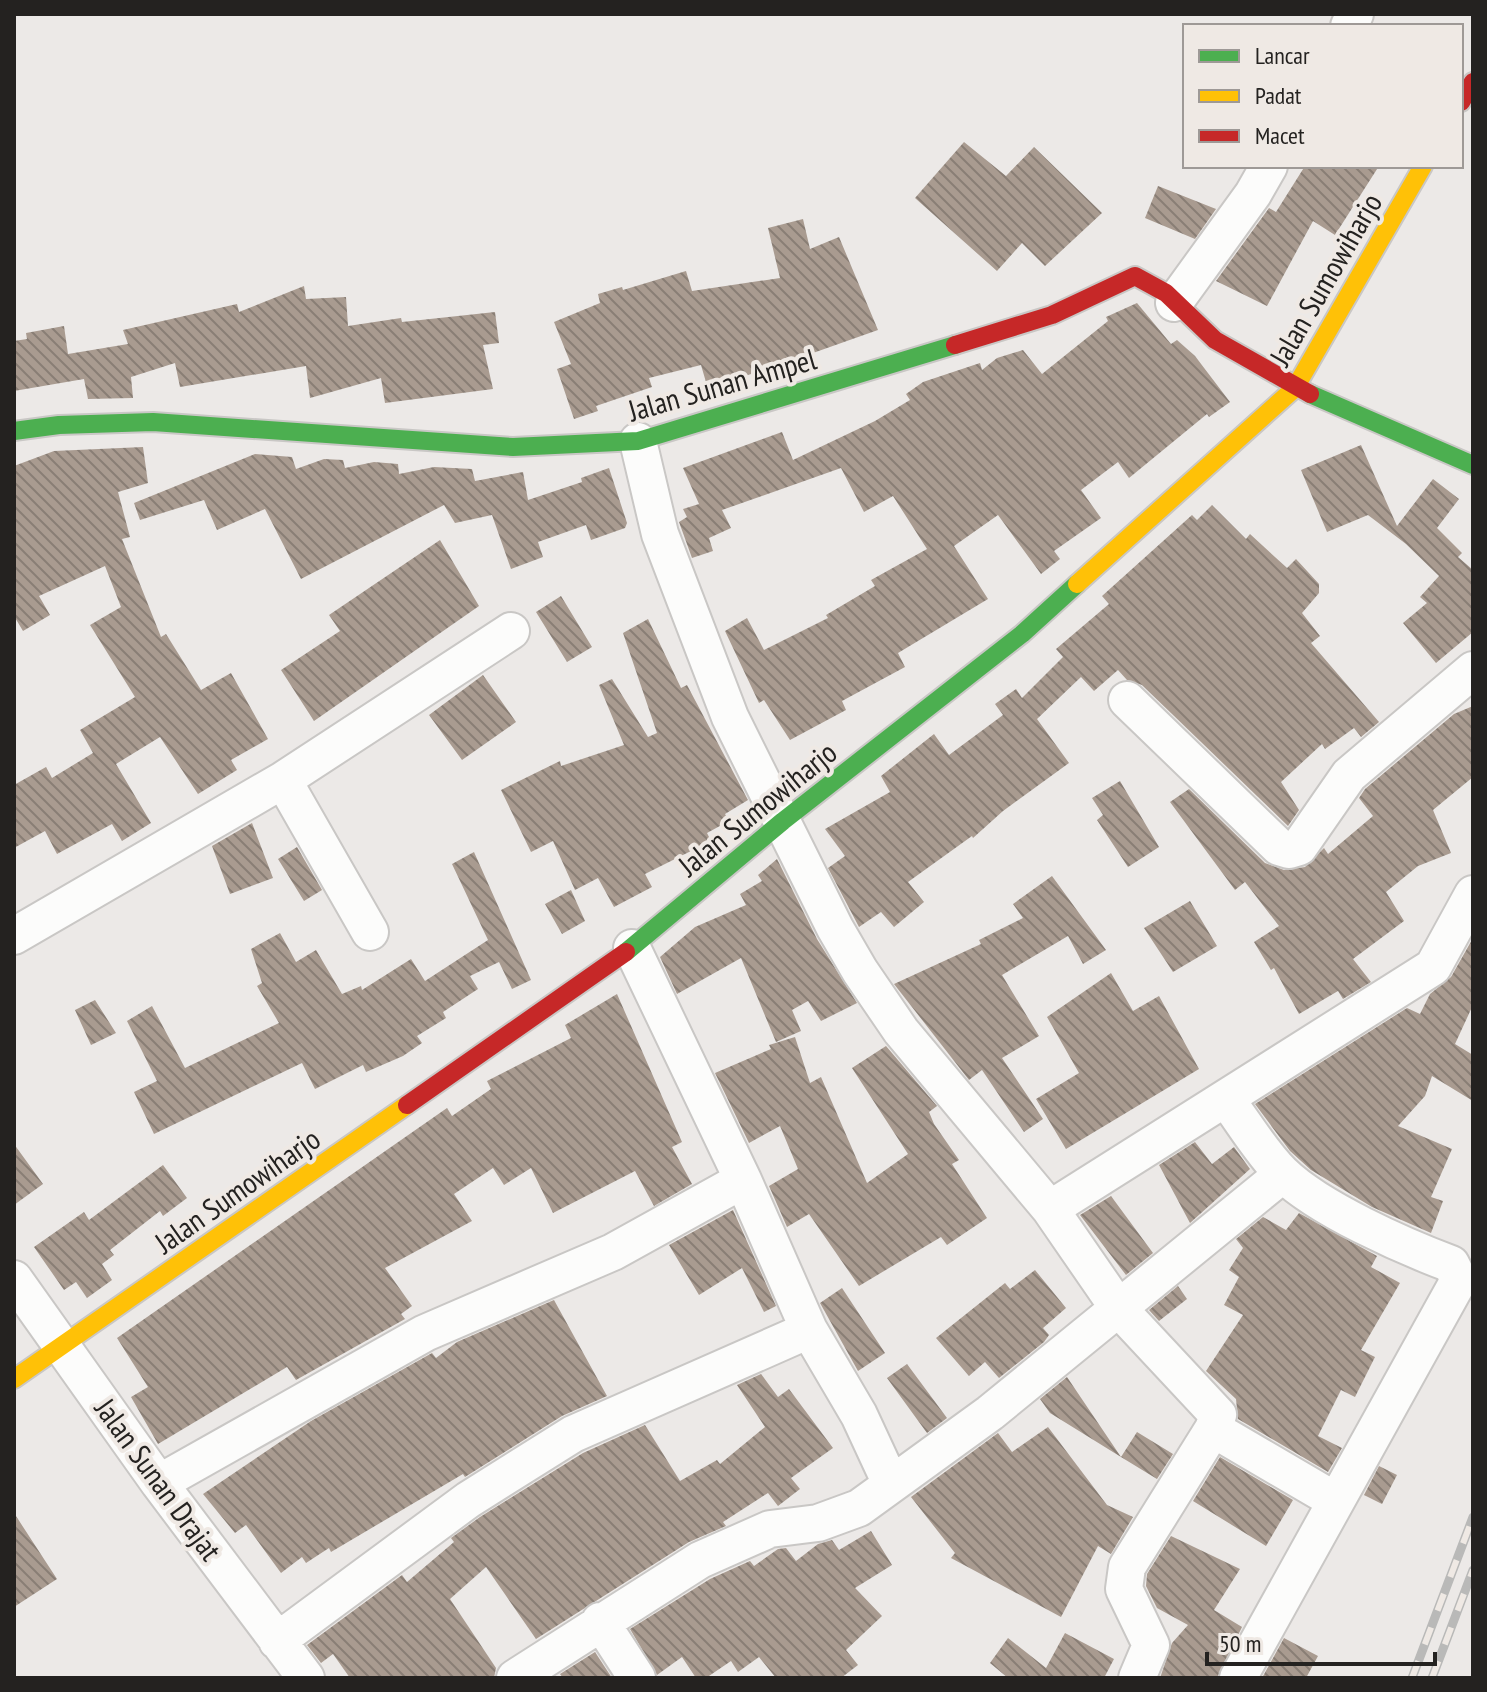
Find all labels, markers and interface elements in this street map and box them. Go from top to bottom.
legend [1183,24,1463,168]
text: Lancar [1255,40,1310,71]
text: Padat [1255,80,1302,111]
text: Macet [1255,120,1305,151]
street label: Jalan Sumowiharjo [1259,186,1390,373]
street label: Jalan Sunan Ampel [623,339,820,430]
street label: Jalan Sumowiharjo [669,732,844,884]
street label: Jalan Sumowiharjo [146,1119,327,1262]
street label: Jalan Sunan Drajat [87,1389,231,1568]
scale bar [1207,1616,1435,1666]
text: 50 m [1219,1628,1261,1659]

